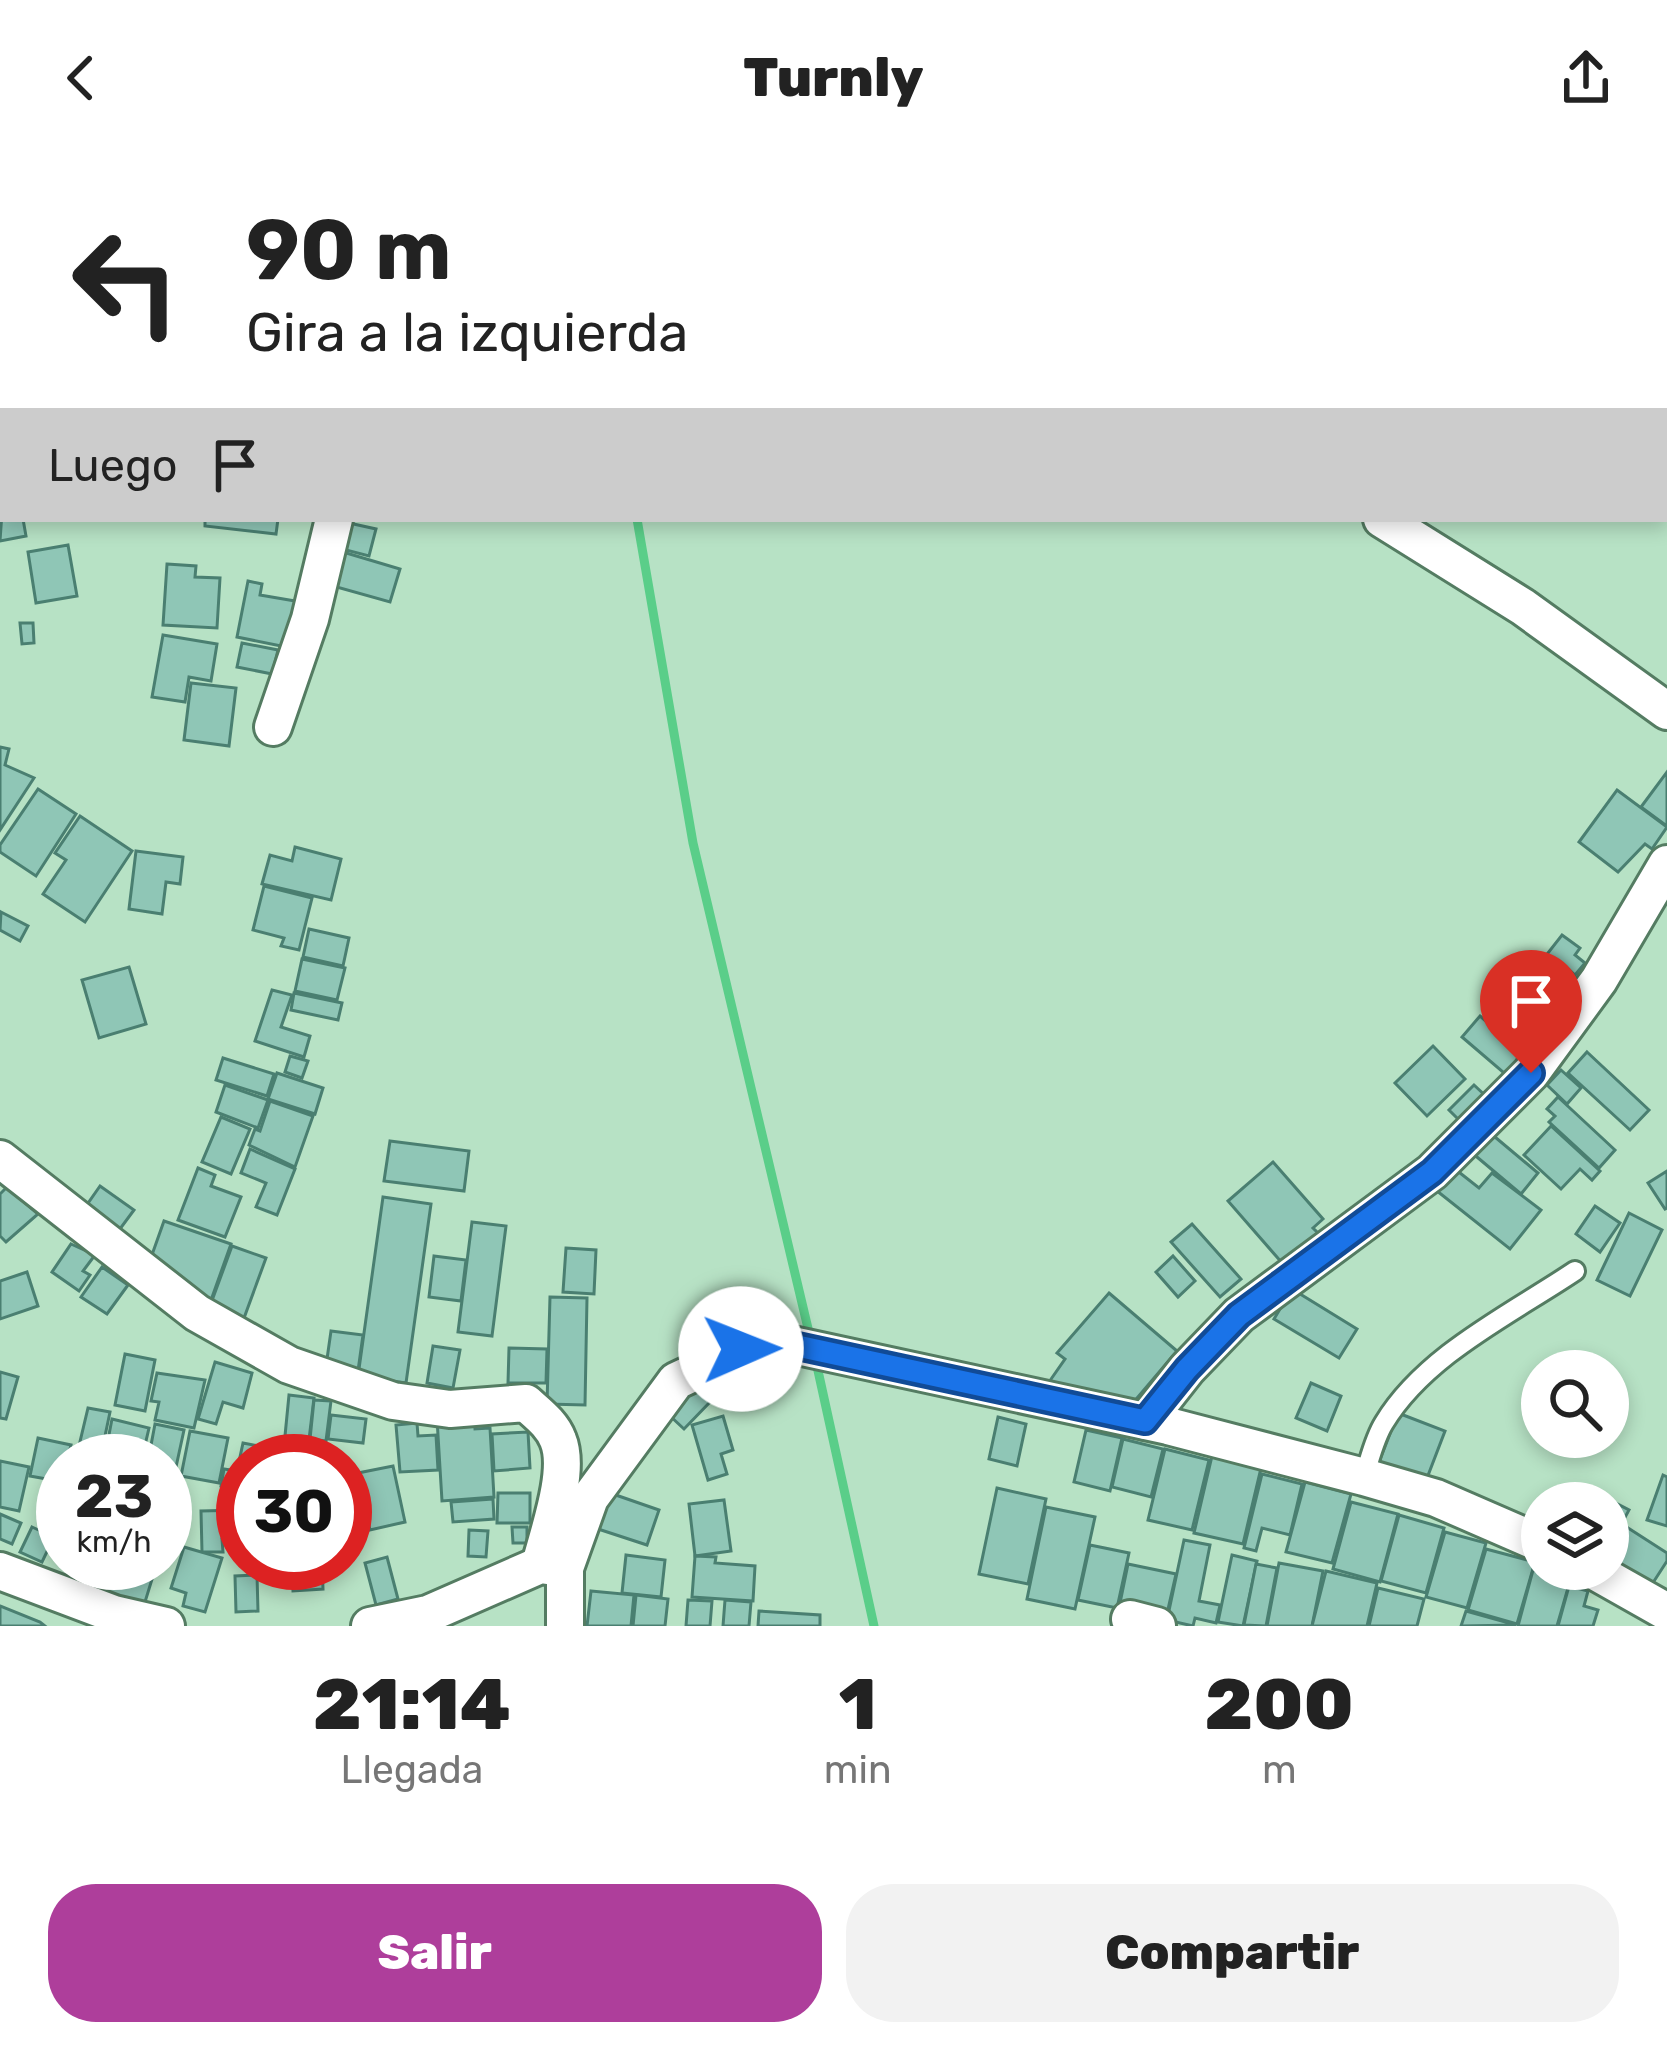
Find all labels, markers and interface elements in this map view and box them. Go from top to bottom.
icon: back [48,45,114,111]
icon: share [1553,45,1619,111]
text: Turnly [743,46,924,110]
text: 90 m [246,200,452,300]
icon: left [48,204,204,360]
text: Gira a la izquierda [246,301,688,365]
icon: arrive [202,432,268,498]
text: Luego [48,439,178,492]
pin [1480,950,1582,1073]
icon: arrive [1498,968,1564,1034]
position arrow [678,1286,804,1412]
map controls [1521,1350,1629,1590]
button: search [1521,1350,1629,1458]
speed limit sign: 30 [216,1434,372,1590]
text: 23 [75,1461,153,1532]
button: layers [1521,1482,1629,1590]
text: km/h [77,1524,151,1560]
text: 21:14 [313,1662,511,1747]
text: 1 [839,1662,877,1747]
text: 200 [1205,1662,1354,1747]
text: Llegada [340,1747,483,1793]
text: min [824,1747,892,1793]
text: m [1262,1747,1297,1793]
button: Salir [48,1884,822,2022]
button: Compartir [846,1884,1619,2022]

